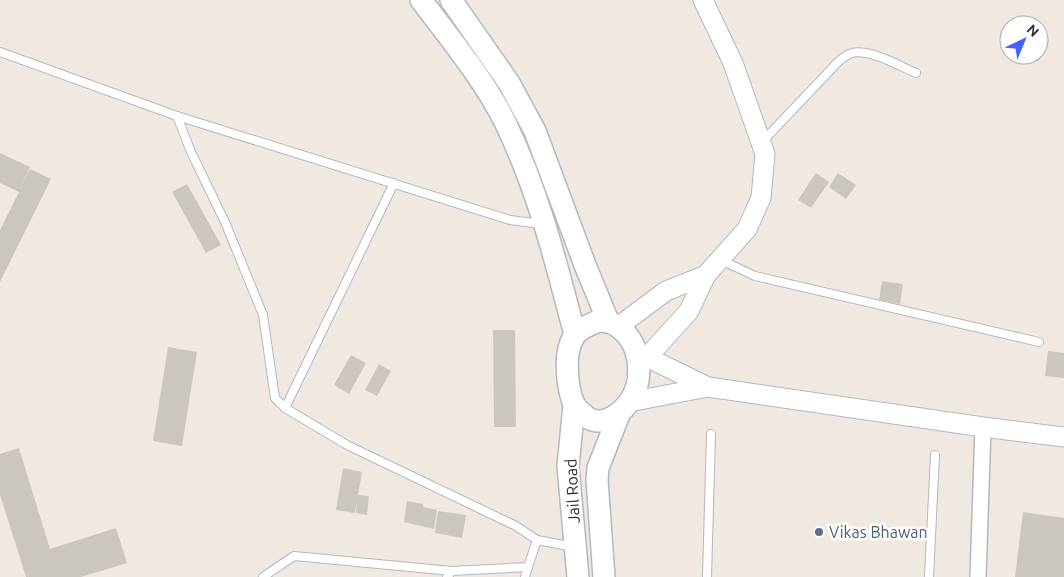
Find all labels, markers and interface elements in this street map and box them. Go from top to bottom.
north arrow [999,15,1049,65]
text: N [1024,21,1042,40]
street label: Jail Road [561,458,583,524]
place label: Vikas Bhawan [829,523,928,541]
marker: Vikas Bhawan [813,526,825,538]

